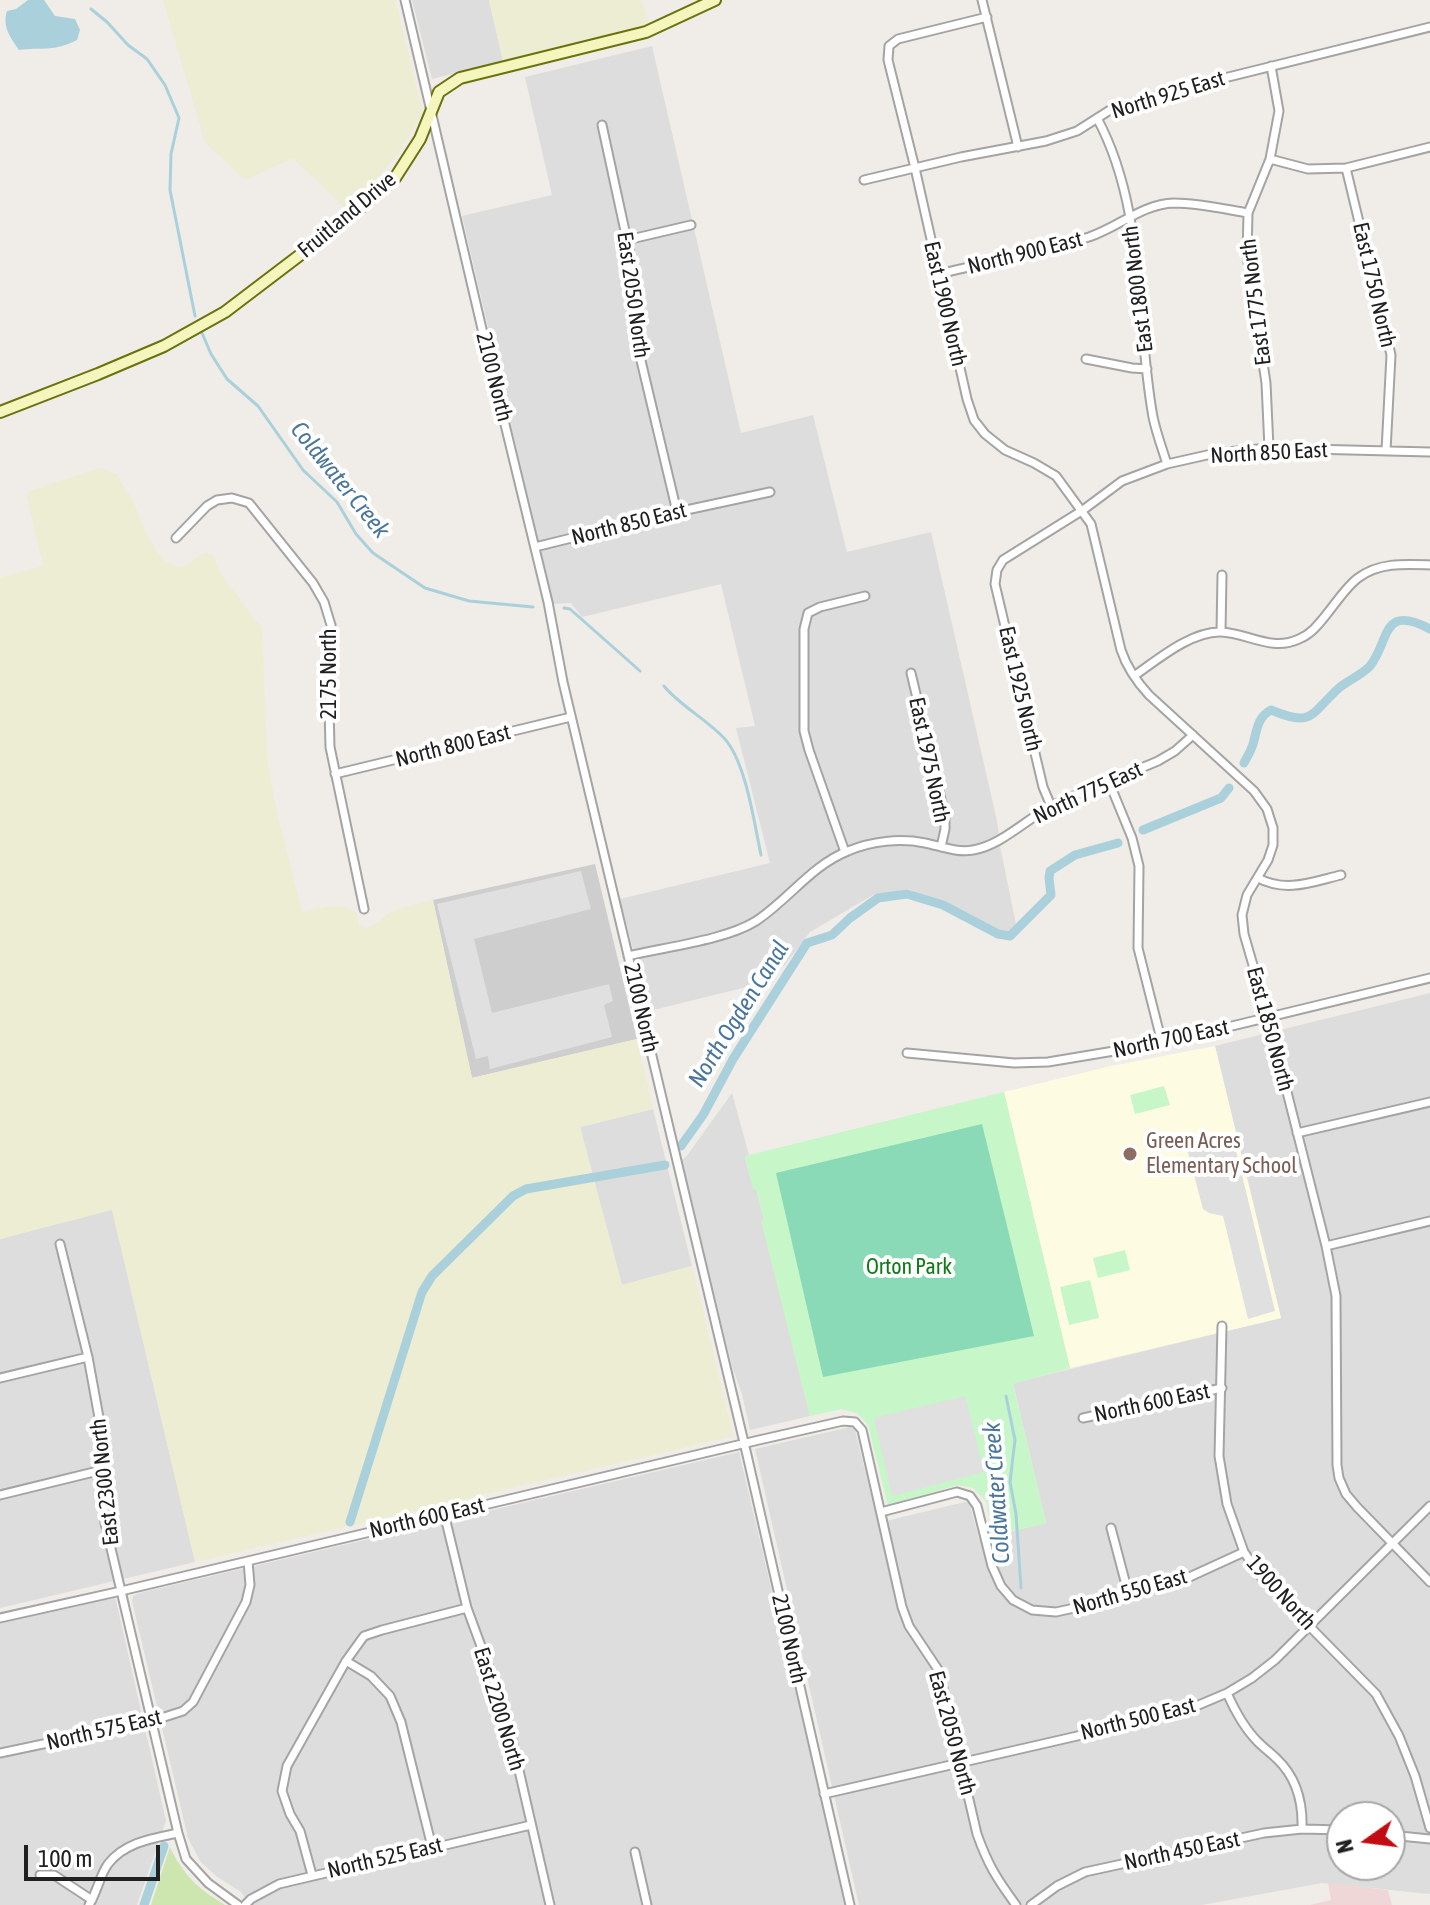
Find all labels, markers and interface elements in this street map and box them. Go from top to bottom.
street label: North 925 East [1108,65,1228,125]
street label: Fruitland Drive [293,166,401,264]
street label: East 1750 North [1347,220,1401,350]
street label: East 1800 North [1117,224,1159,354]
street label: North 900 East [965,226,1085,280]
street label: East 2050 North [611,230,655,360]
street label: East 1775 North [1235,237,1277,367]
street label: East 1900 North [918,239,972,369]
street label: 2100 North [470,330,518,424]
water label: Coldwater Creek [284,416,396,544]
street label: North 850 East [1210,437,1328,469]
street label: North 850 East [569,497,689,551]
street label: East 1925 North [993,624,1047,754]
street label: 2175 North [316,629,342,719]
street label: East 1975 North [903,695,955,825]
street label: North 800 East [393,719,513,773]
street label: North 775 East [1029,756,1147,830]
water label: North Ogden Canal [682,935,796,1093]
street label: 2100 North [618,961,664,1055]
street label: East 1850 North [1241,964,1299,1094]
street label: North 700 East [1111,1014,1231,1064]
place label: Green Acres Elementary School [1146,1128,1297,1180]
marker: Green Acres Elementary School [1121,1145,1139,1163]
park label: Orton Park [866,1254,952,1280]
street label: North 600 East [1092,1378,1212,1428]
street label: East 2300 North [85,1417,125,1547]
water label: Coldwater Creek [978,1421,1016,1565]
street label: North 600 East [367,1492,487,1544]
street label: 1900 North [1241,1550,1321,1636]
street label: North 550 East [1070,1563,1190,1621]
street label: 2100 North [766,1592,812,1686]
street label: East 2200 North [468,1644,530,1774]
street label: East 2050 North [923,1668,981,1798]
street label: North 500 East [1078,1692,1198,1746]
street label: North 575 East [44,1704,164,1756]
north arrow [1326,1801,1406,1881]
street label: North 450 East [1122,1826,1242,1876]
scale bar [28,1829,164,1879]
street label: North 525 East [325,1832,445,1884]
text: N [1330,1837,1359,1856]
text: 100 m [38,1845,92,1872]

